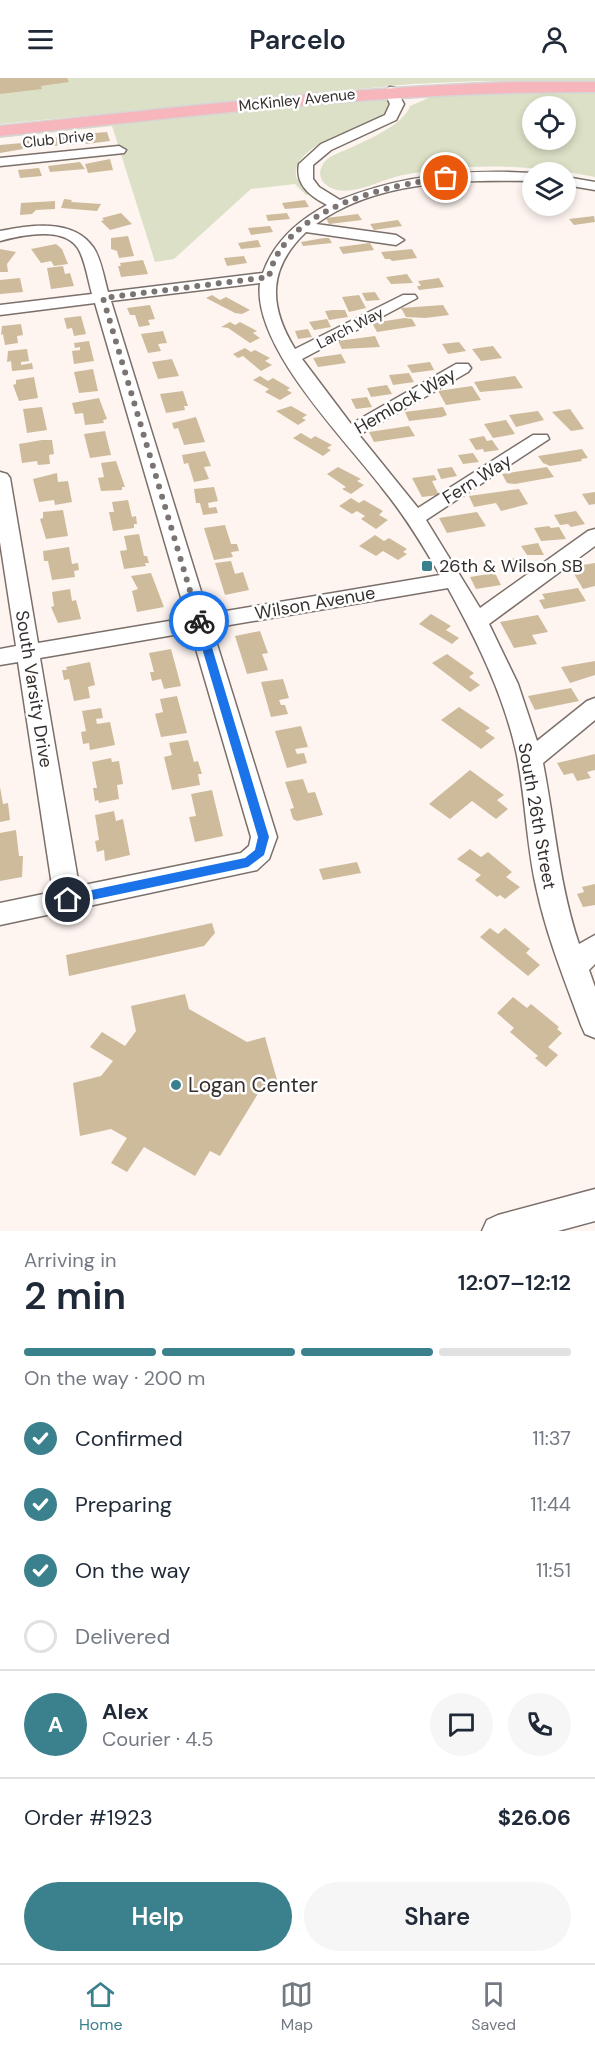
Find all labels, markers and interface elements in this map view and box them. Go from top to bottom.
text: Parcelo [249,22,346,57]
icon: menu [24,23,57,56]
icon: person [538,23,571,56]
street label: McKinley Avenue [238,84,356,116]
map controls [522,96,576,216]
button: locate [522,96,576,150]
street label: Club Drive [21,125,95,153]
pin [420,152,471,203]
icon: bag [429,161,462,194]
button: layers [522,162,576,216]
street label: Larch Way [313,302,387,353]
street label: Hemlock Way [350,362,460,440]
street label: Fern Way [438,448,516,510]
place label: 26th & Wilson SB [439,554,583,578]
marker: 26th & Wilson SB [420,559,434,573]
street label: Wilson Avenue [253,581,377,625]
courier [169,591,229,651]
icon: bike [183,605,216,638]
street label: South Varsity Drive [10,609,58,769]
street label: South 26th Street [512,741,562,891]
pin [42,874,93,925]
icon: home [51,883,84,916]
place label: Logan Center [188,1071,318,1099]
marker: Logan Center [169,1078,183,1092]
text: Arriving in [24,1247,116,1273]
text: 12:07–12:12 [458,1268,571,1297]
text: 2 min [24,1270,126,1321]
text: On the way · 200 m [24,1365,205,1391]
icon: check [24,1422,57,1455]
text: Confirmed [75,1424,183,1453]
text: 11:37 [532,1425,571,1451]
icon: check [24,1488,57,1521]
text: Preparing [75,1490,172,1519]
text: 11:44 [530,1491,571,1517]
icon: check [24,1554,57,1587]
text: On the way [75,1556,190,1585]
text: 11:51 [536,1557,571,1583]
text: Delivered [75,1622,170,1651]
button: chat [430,1693,493,1756]
button: phone [508,1693,571,1756]
text: Alex [102,1697,149,1726]
text: A [48,1710,63,1739]
text: Courier · 4.5 [102,1726,214,1752]
text: Order #1923 [24,1803,153,1832]
text: $26.06 [498,1803,571,1832]
button: Help [24,1882,292,1951]
button: Share [304,1882,571,1951]
tab: Home [79,1978,123,2035]
tab: Map [280,1978,313,2035]
tab: Saved [471,1978,516,2035]

